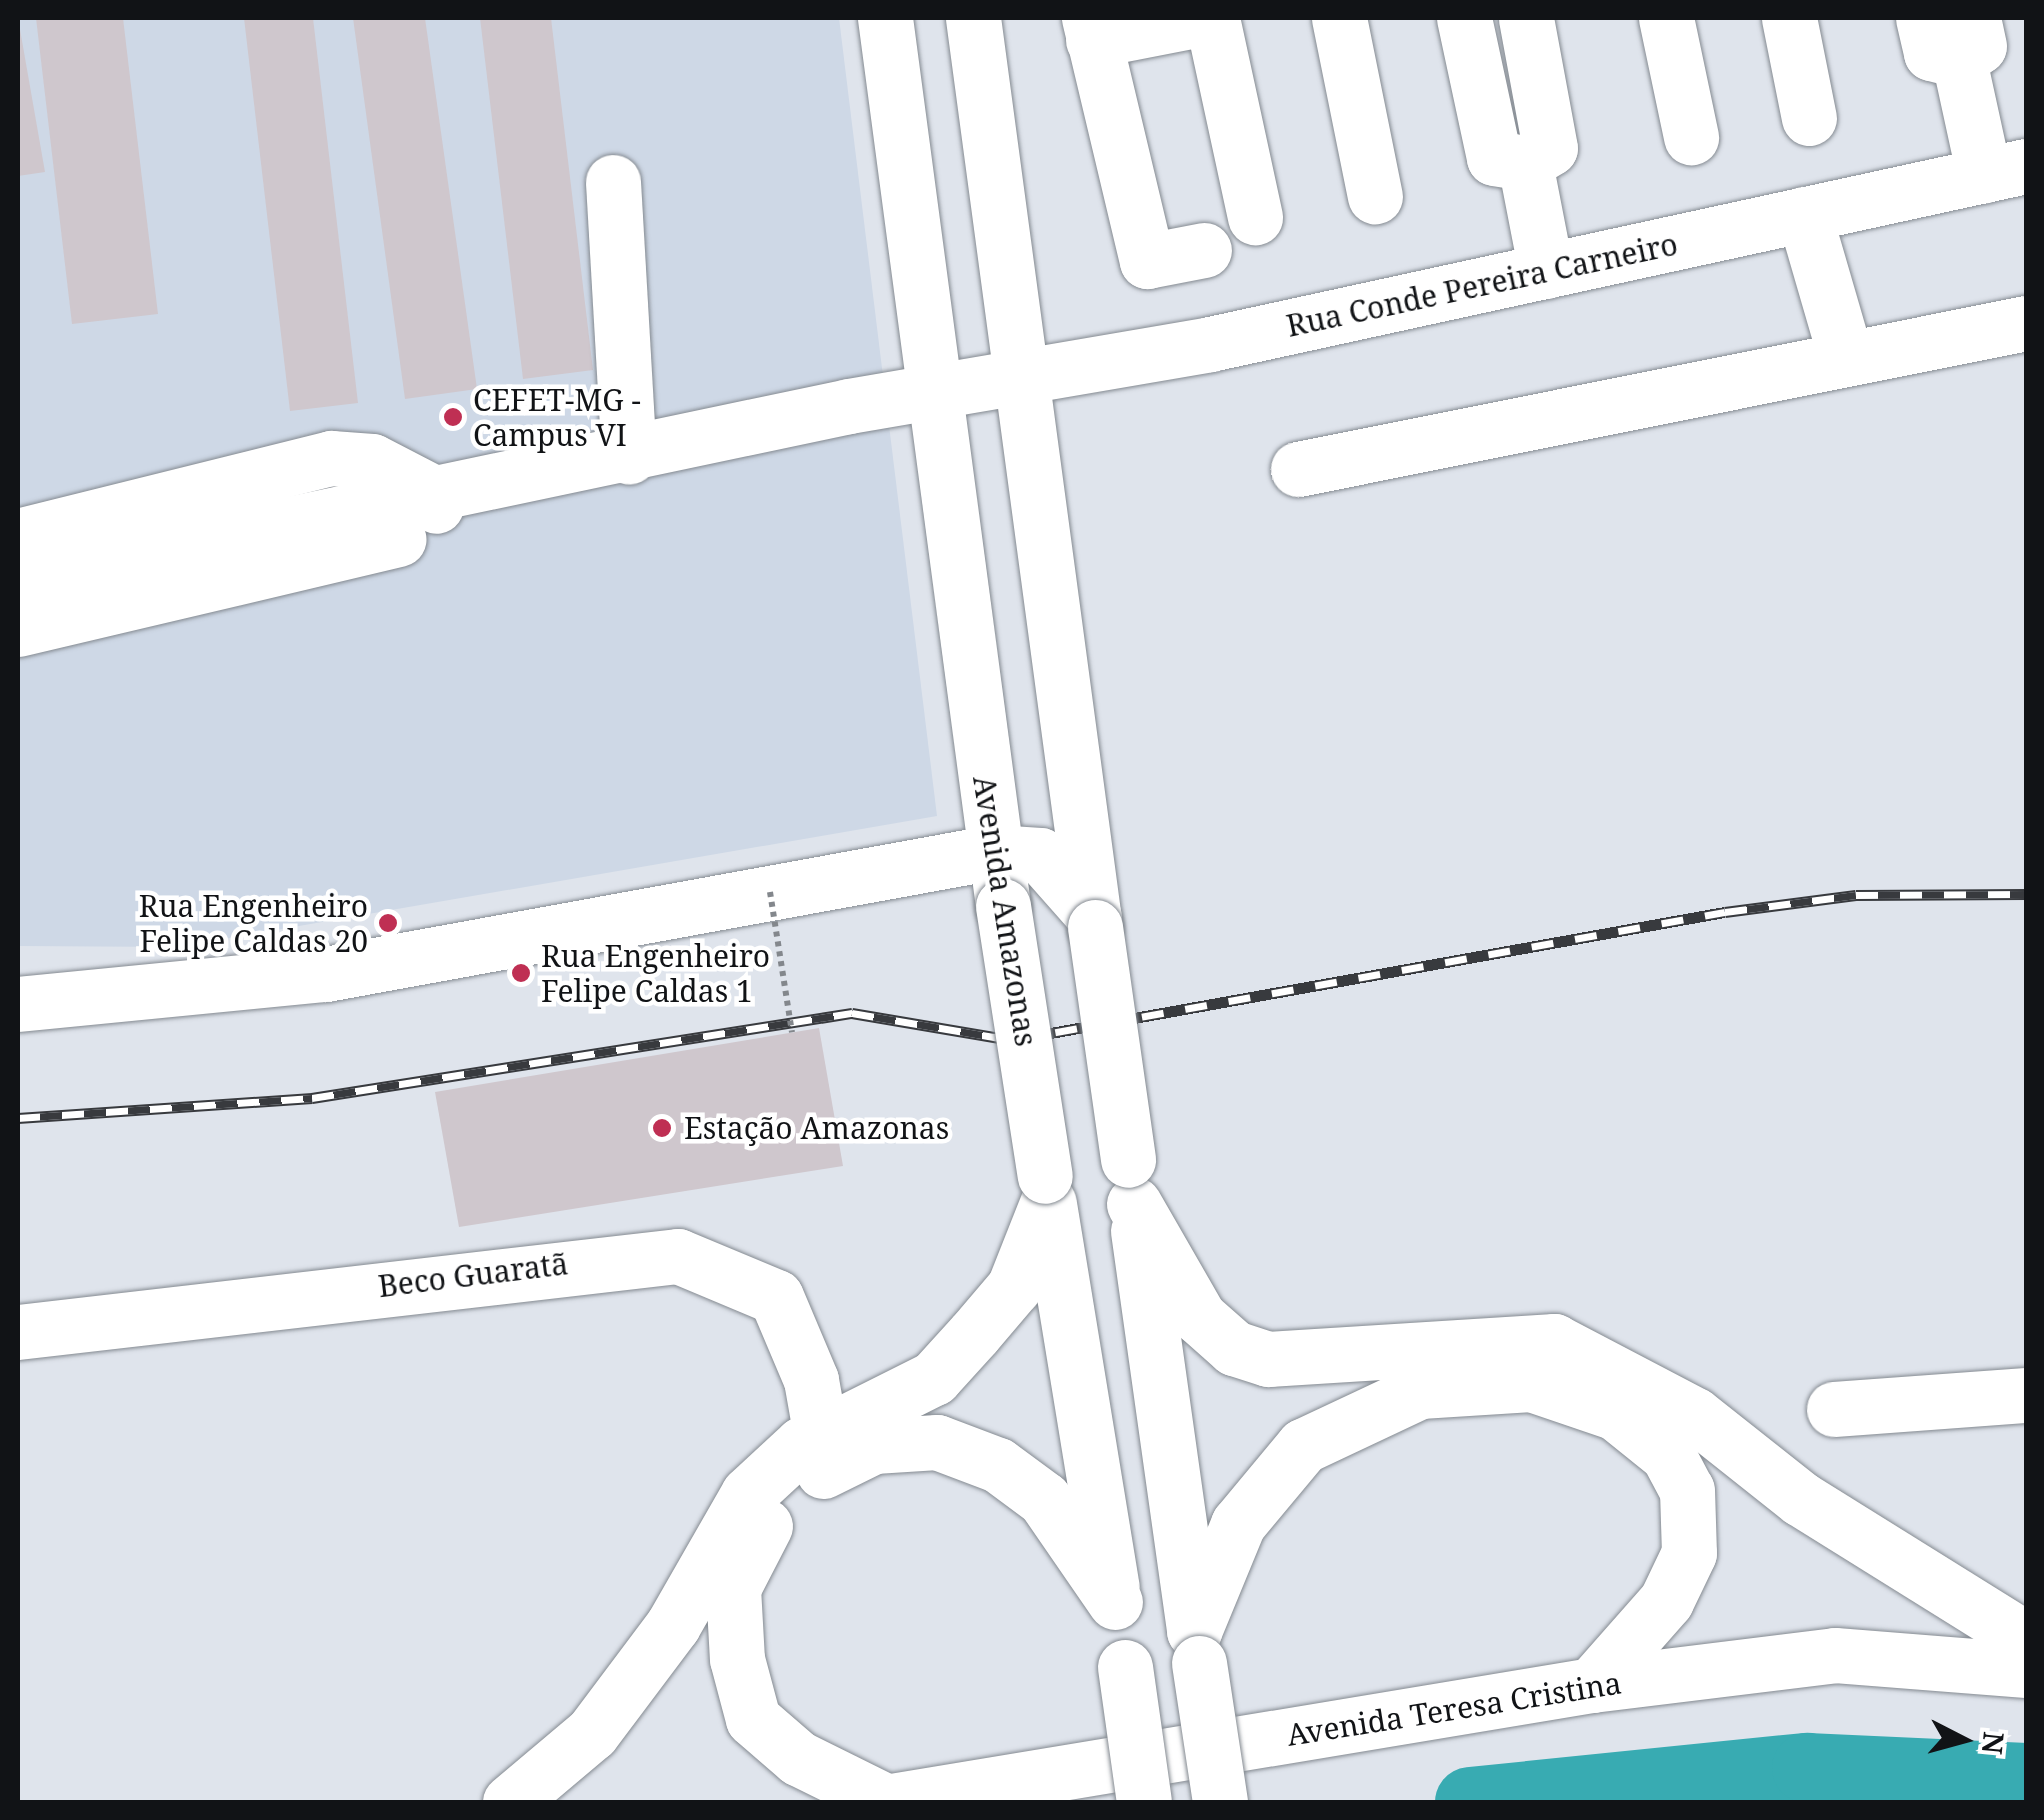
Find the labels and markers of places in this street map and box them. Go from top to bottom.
place label: CEFET-MG - Campus VI [473,382,641,452]
marker: CEFET-MG - Campus VI [442,406,464,428]
place label: Rua Engenheiro Felipe Caldas 20 [139,888,368,958]
marker: Rua Engenheiro Felipe Caldas 20 [377,912,399,934]
place label: Rua Engenheiro Felipe Caldas 1 [541,938,770,1008]
marker: Rua Engenheiro Felipe Caldas 1 [510,962,532,984]
place label: Estação Amazonas [684,1110,949,1146]
marker: Estação Amazonas [649,1115,675,1141]

